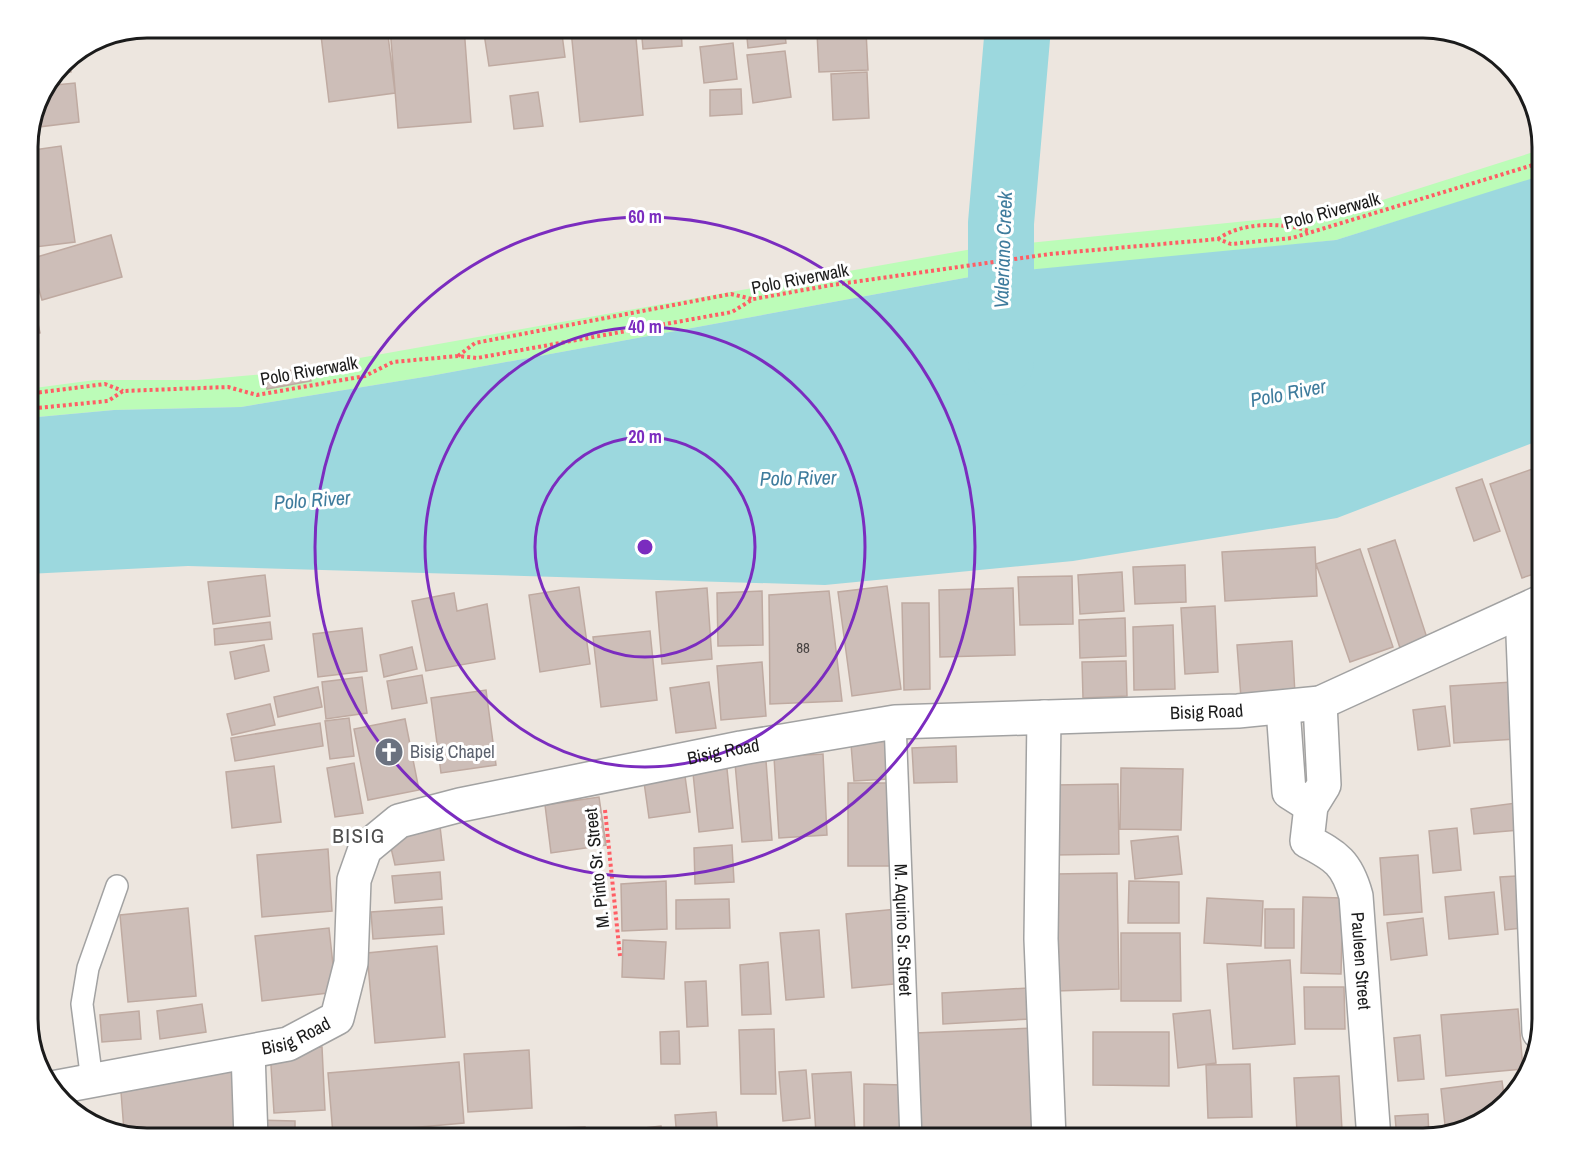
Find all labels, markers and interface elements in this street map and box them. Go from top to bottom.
street label: Polo Riverwalk [1281,186,1383,235]
water label: Valeriano Creek [987,190,1018,309]
text: 60 m [628,204,662,229]
street label: Polo Riverwalk [749,257,851,300]
text: 40 m [628,314,662,339]
street label: Polo Riverwalk [258,350,360,391]
water label: Polo River [1248,372,1329,413]
text: 20 m [628,424,662,449]
water label: Polo River [759,463,837,492]
water label: Polo River [273,483,352,516]
centre of rings [635,537,655,557]
house number: 88 [796,637,810,658]
street label: Bisig Road [1170,698,1244,725]
street label: Bisig Road [685,732,761,771]
church icon: Bisig Chapel [373,736,405,768]
place label: Bisig Chapel [410,739,495,764]
street label: M. Pinto Sr. Street [578,807,615,929]
district label: BISIG [332,821,386,850]
street label: M. Aquino Sr. Street [888,863,919,996]
street label: Pauleen Street [1345,911,1377,1011]
street label: Bisig Road [259,1011,335,1061]

